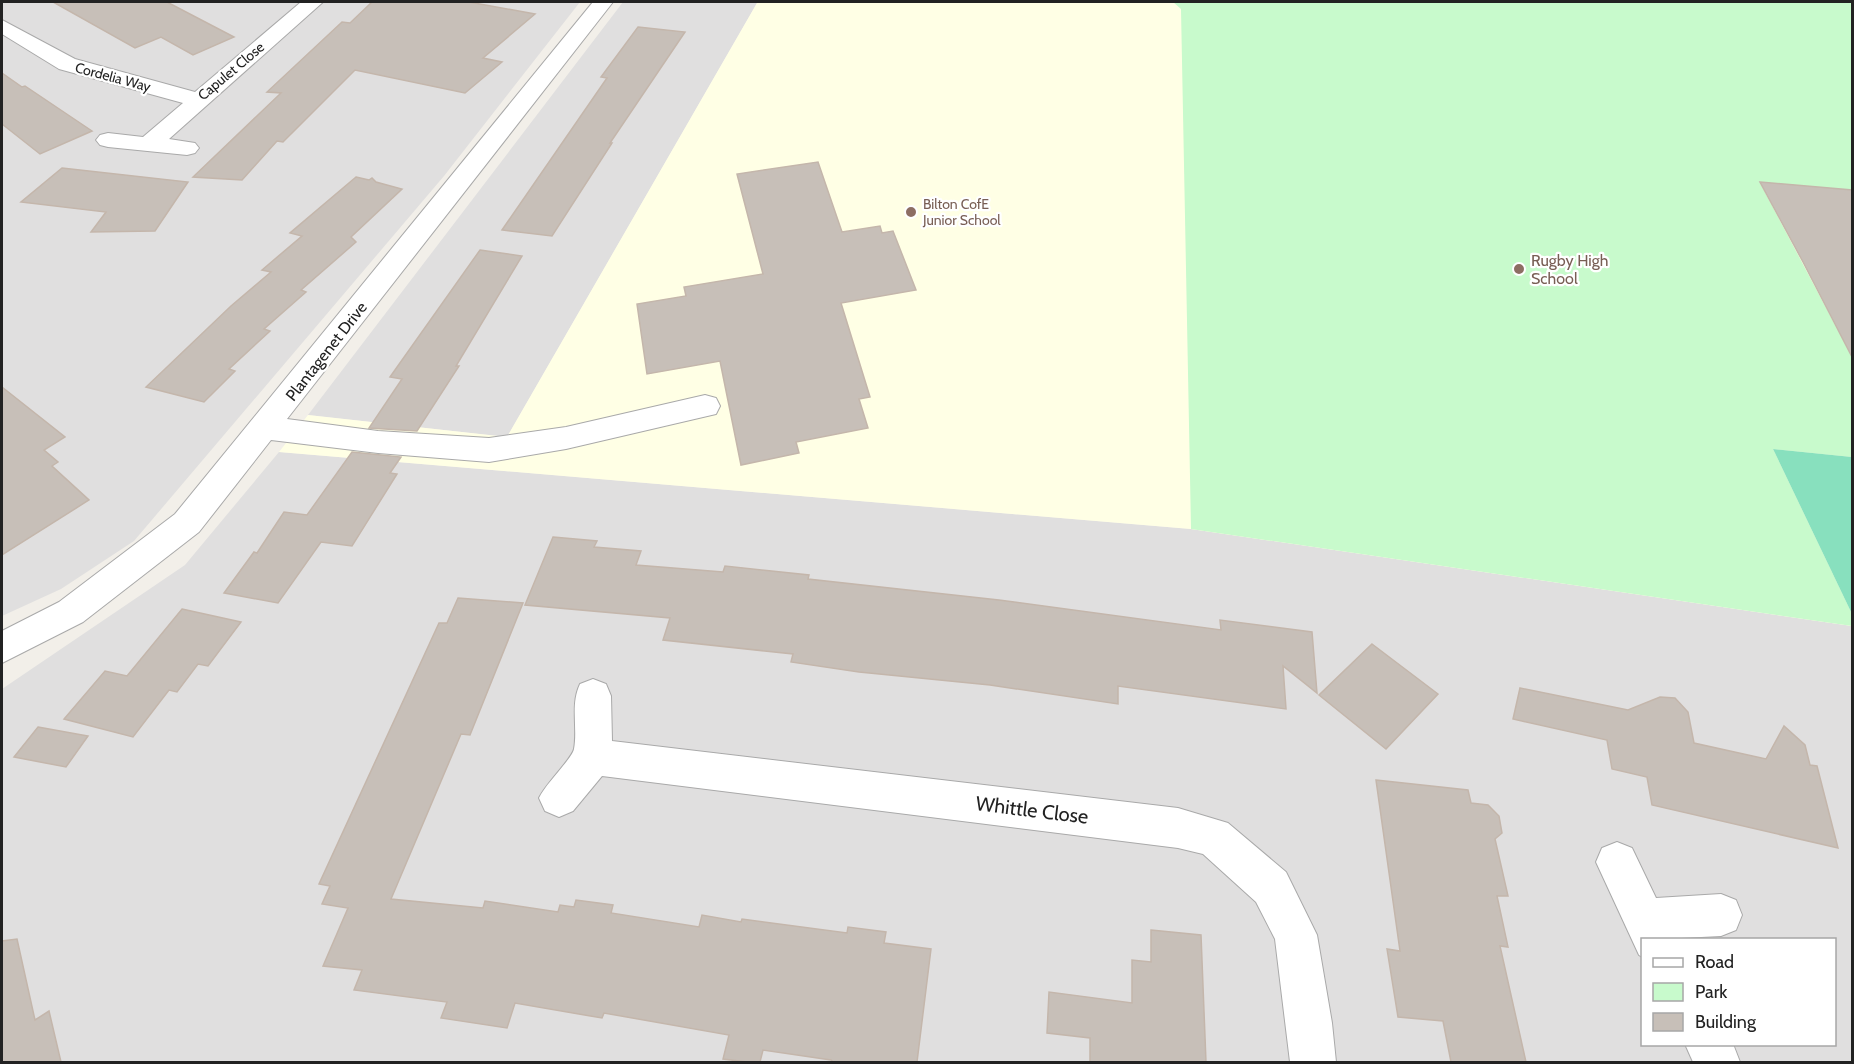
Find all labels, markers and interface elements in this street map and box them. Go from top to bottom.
street label: Capulet Close [194,38,268,104]
street label: Cordelia Way [73,58,153,96]
place label: Bilton CofE Junior School [922,195,1001,229]
marker: Bilton CofE Junior School [904,205,918,219]
place label: Rugby High School [1531,251,1608,288]
marker: Rugby High School [1512,262,1526,276]
street label: Plantagenet Drive [282,298,371,405]
street label: Whittle Close [974,791,1090,829]
legend [1641,938,1836,1046]
text: Road [1695,951,1734,973]
text: Park [1695,981,1728,1003]
text: Building [1695,1011,1757,1033]

